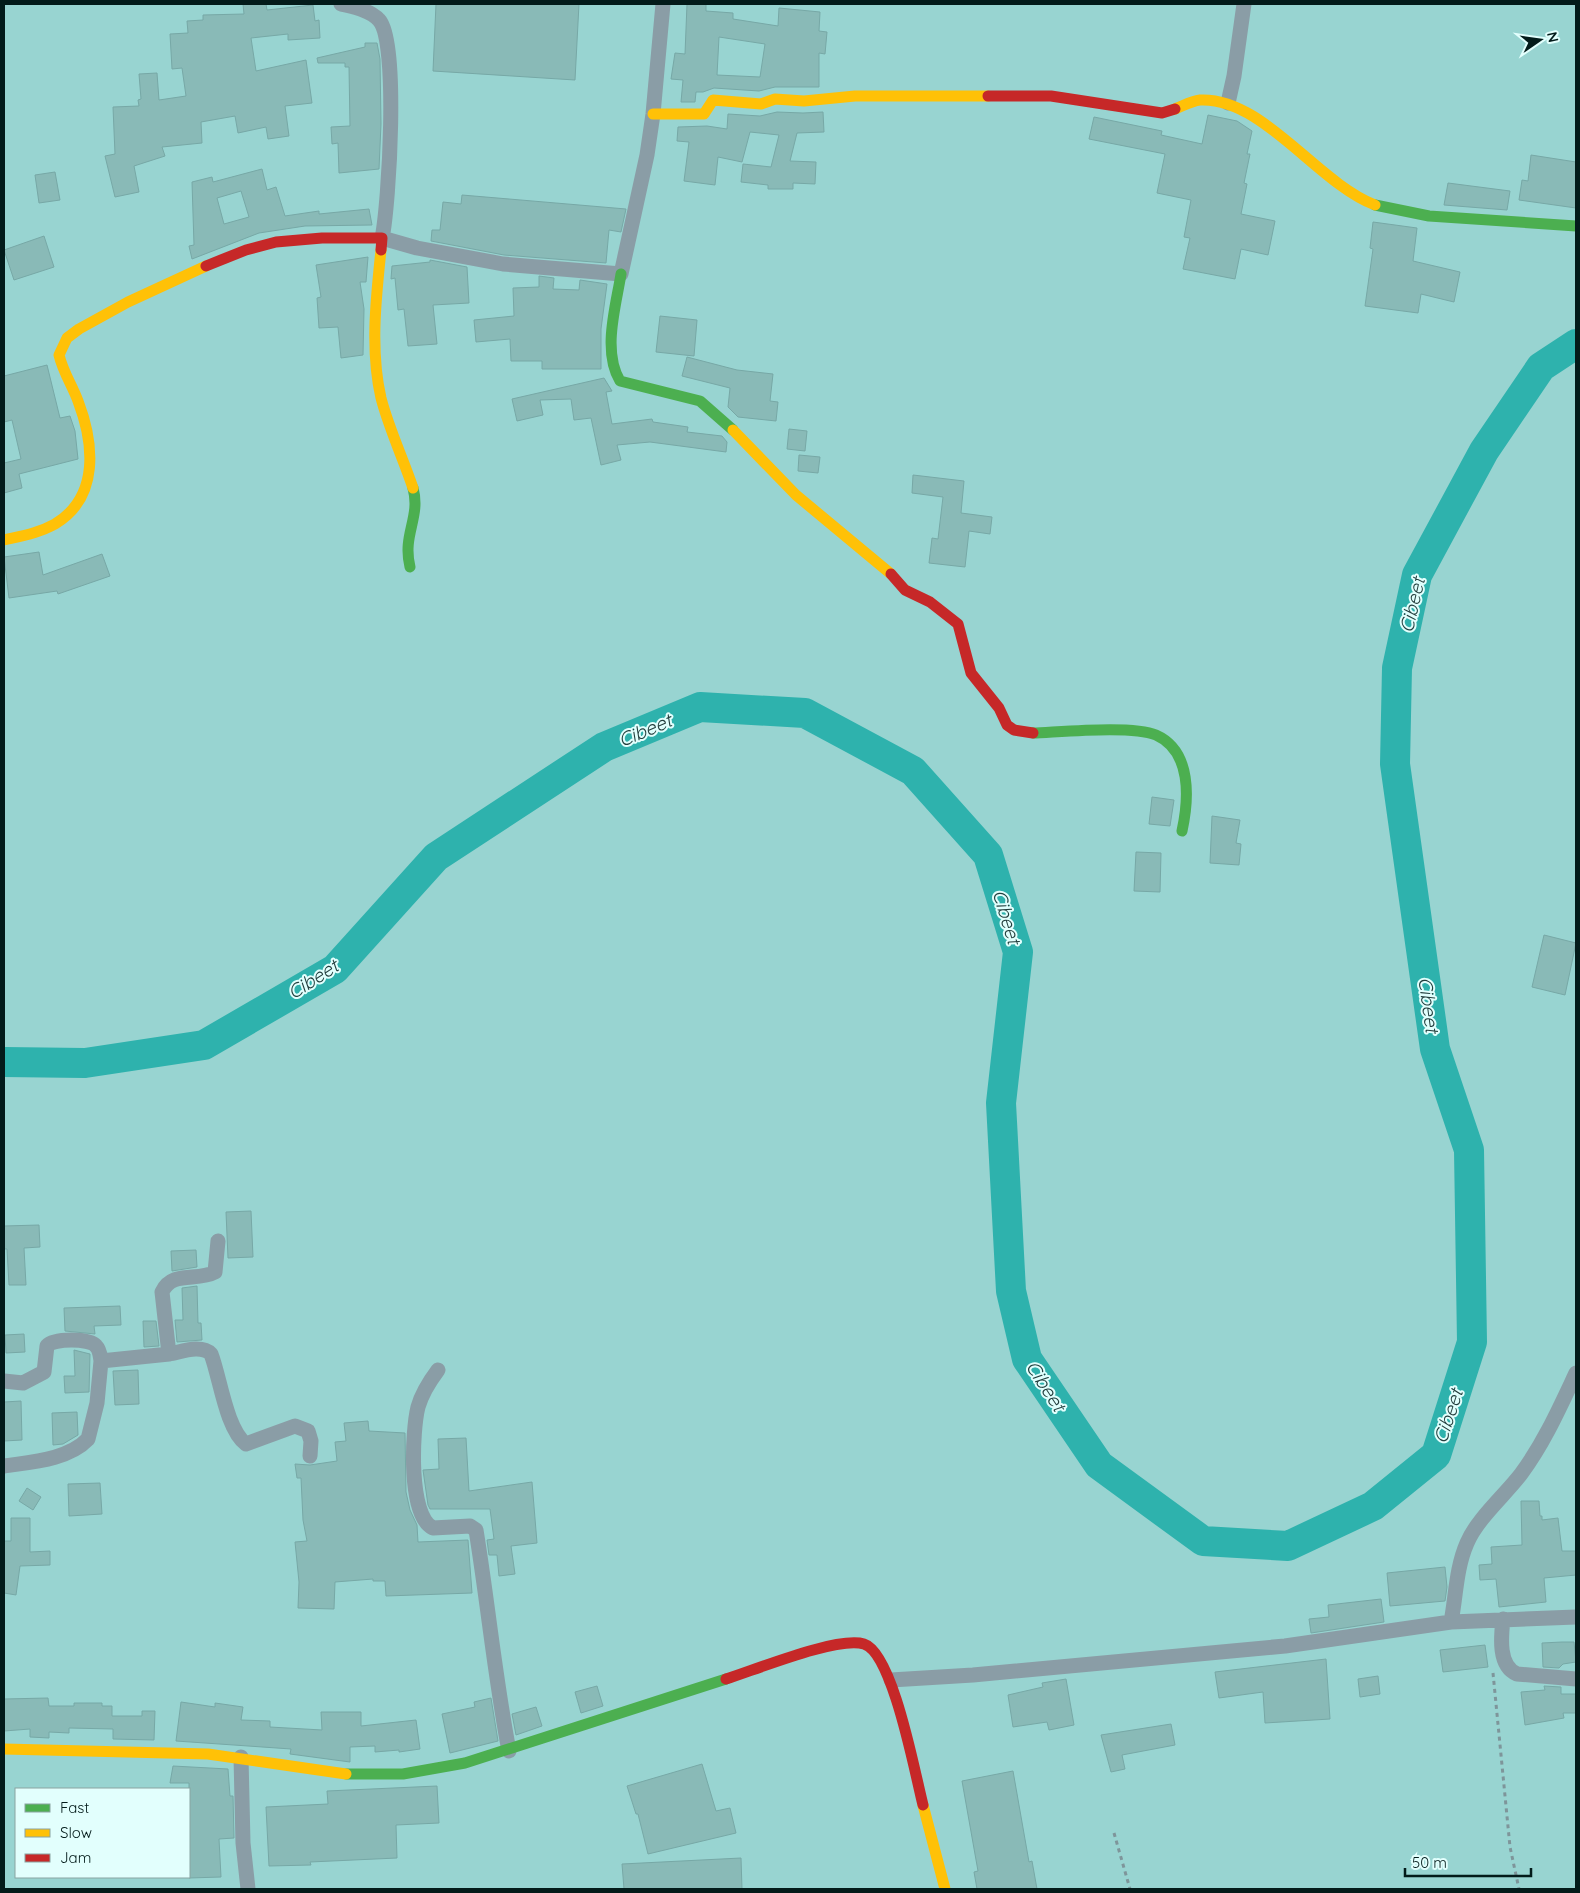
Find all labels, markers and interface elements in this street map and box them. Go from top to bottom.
north arrow [1515,15,1565,65]
text: N [1543,30,1563,44]
water label: Cibeet [1394,573,1431,635]
water label: Cibeet [615,707,678,752]
water label: Cibeet [987,887,1027,950]
water label: Cibeet [283,952,345,1004]
water label: Cibeet [1413,976,1445,1037]
water label: Cibeet [1021,1356,1073,1418]
water label: Cibeet [1428,1383,1469,1446]
legend [15,1788,190,1878]
text: Fast [60,1798,89,1817]
text: Slow [60,1823,92,1842]
scale bar [1405,1846,1531,1878]
text: Jam [60,1848,91,1867]
text: 50 m [1412,1853,1447,1872]

